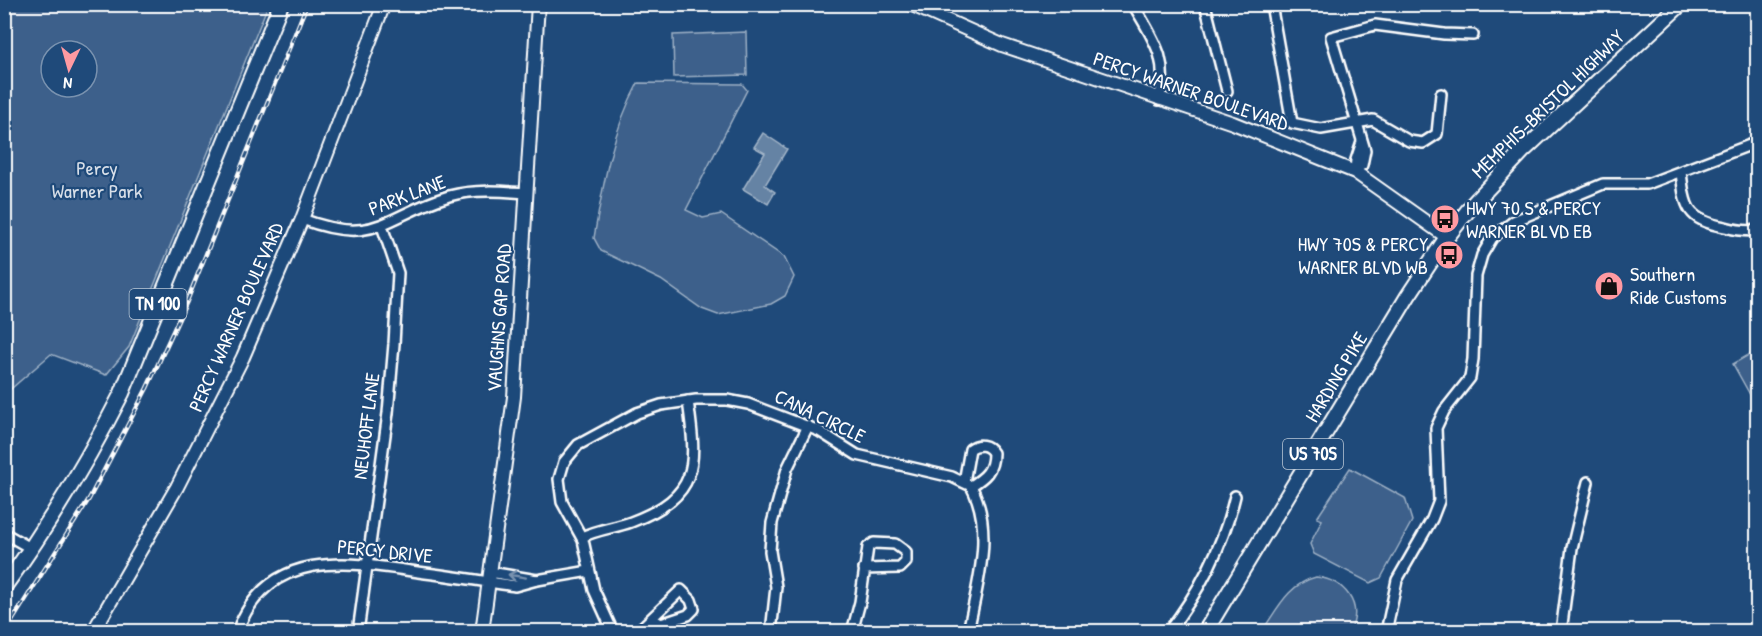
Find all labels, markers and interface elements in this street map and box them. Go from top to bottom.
street label: MEMPHIS-BRISTOL HIGHWAY [1465,23,1630,184]
north arrow [39,39,99,99]
street label: PERCY WARNER BOULEVARD [1090,44,1293,137]
text: N [62,73,73,95]
park label: Percy Warner Park [52,154,142,204]
street label: PARK LANE [365,168,449,222]
place label: HWY 70 S & PERCY WARNER BLVD EB [1466,194,1601,244]
bus stop icon: HWY 70 S & PERCY WARNER BLVD EB [1429,203,1461,235]
street label: PERCY WARNER BOULEVARD [182,217,290,416]
place label: HWY 70S & PERCY WARNER BLVD WB [1298,230,1428,280]
bus stop icon: HWY 70S & PERCY WARNER BLVD WB [1433,239,1465,271]
street label: VAUGHNS GAP ROAD [480,242,517,393]
place label: Southern Ride Customs [1630,260,1727,310]
shop icon: Southern Ride Customs [1593,270,1625,302]
road number: TN 100 [130,289,186,319]
street label: HARDING PIKE [1298,326,1373,427]
street label: NEUHOFF LANE [346,371,385,481]
street label: CANA CIRCLE [770,382,870,449]
road number: US 70S [1283,439,1343,469]
street label: PERCY DRIVE [336,532,434,569]
one-way arrow [508,570,528,581]

